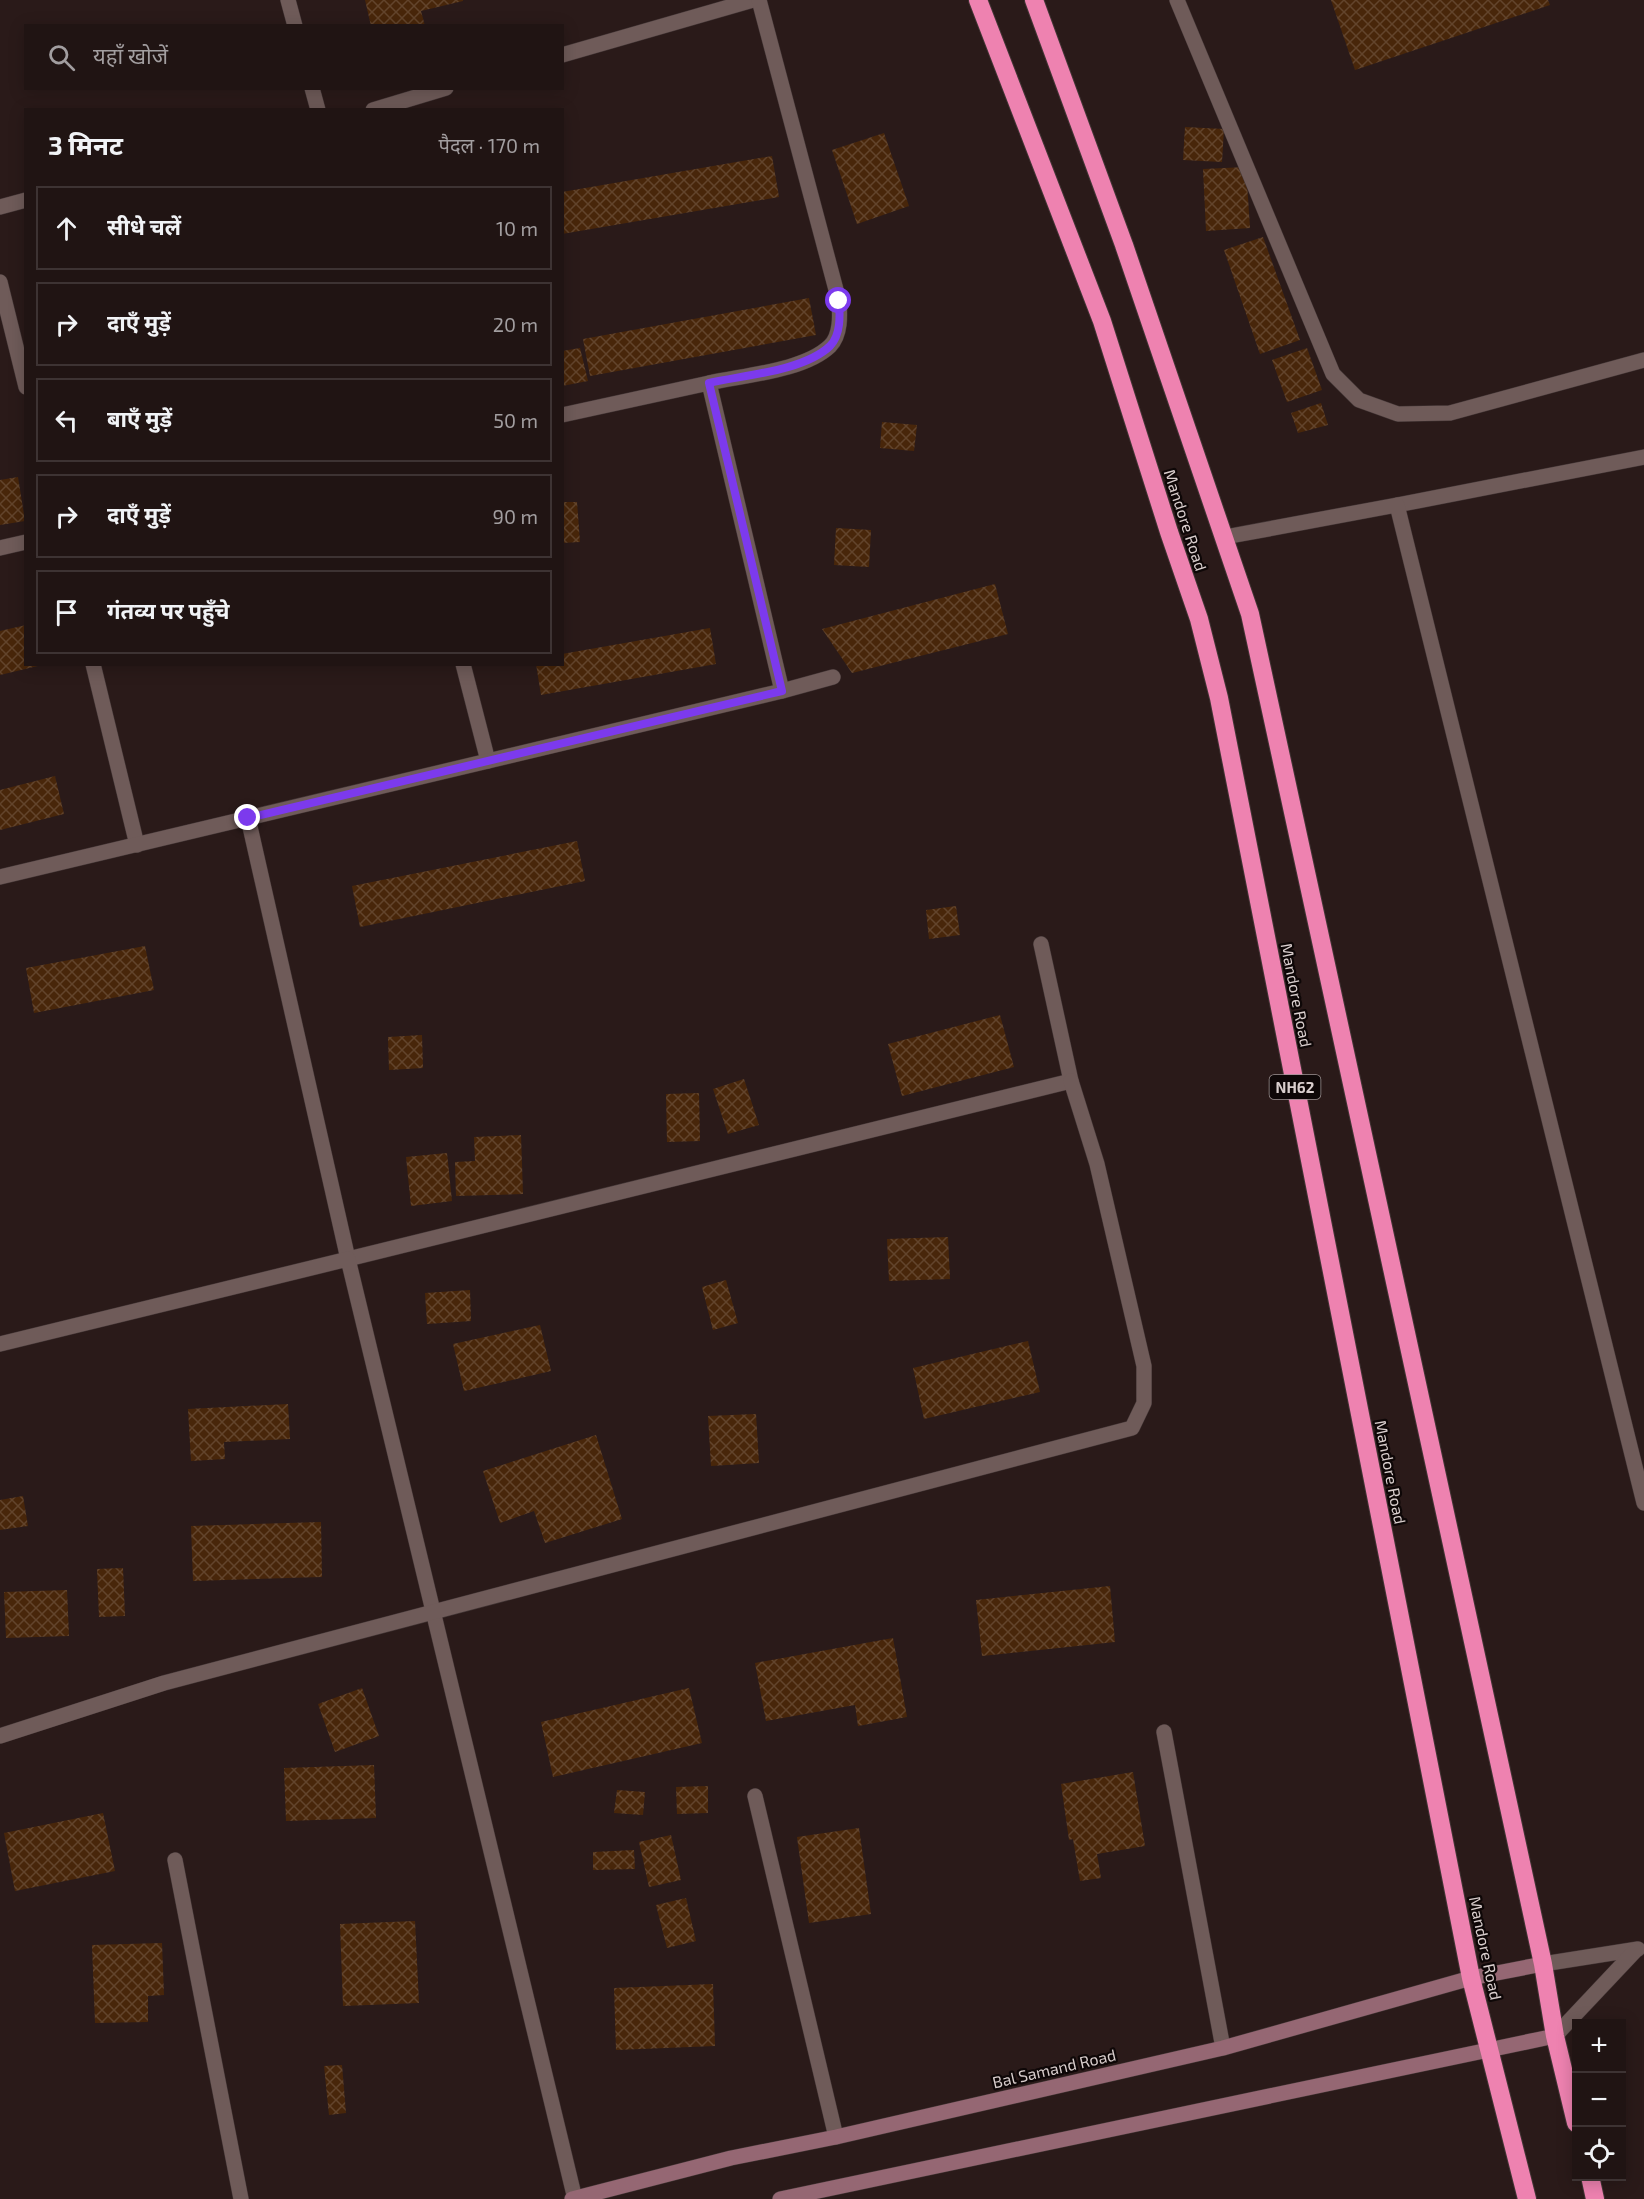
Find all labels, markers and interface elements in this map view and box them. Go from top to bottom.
search box [24,24,564,90]
icon: search [45,41,78,74]
text: यहाँ खोजें [93,42,168,68]
text: 3 मिनट [48,129,123,160]
text: पैदल · 170 m [439,133,540,157]
icon: ahead [50,212,83,245]
text: सीधे चलें [107,213,181,239]
text: 10 m [496,216,538,240]
route start [825,287,851,313]
icon: right [50,308,83,341]
text: दाएँ मुड़ें [107,309,171,335]
text: 20 m [493,312,538,336]
icon: left [50,404,83,437]
text: बाएँ मुड़ें [107,405,172,431]
text: 50 m [493,408,538,432]
street label: Mandore Road [1161,467,1211,573]
icon: right [50,500,83,533]
text: दाएँ मुड़ें [107,501,171,527]
text: 90 m [493,504,538,528]
icon: arrive [50,596,83,629]
text: गंतव्य पर पहुँचे [107,597,230,623]
route end [234,804,260,830]
street label: Mandore Road [1278,941,1316,1049]
road number: NH62 [1270,1075,1320,1099]
street label: Mandore Road [1372,1418,1410,1526]
street label: Mandore Road [1466,1894,1506,2002]
map controls [1572,2019,1626,2181]
button: + [1572,2019,1626,2073]
street label: Bal Samand Road [990,2045,1118,2091]
button: − [1572,2073,1626,2127]
button: locate [1572,2127,1626,2181]

